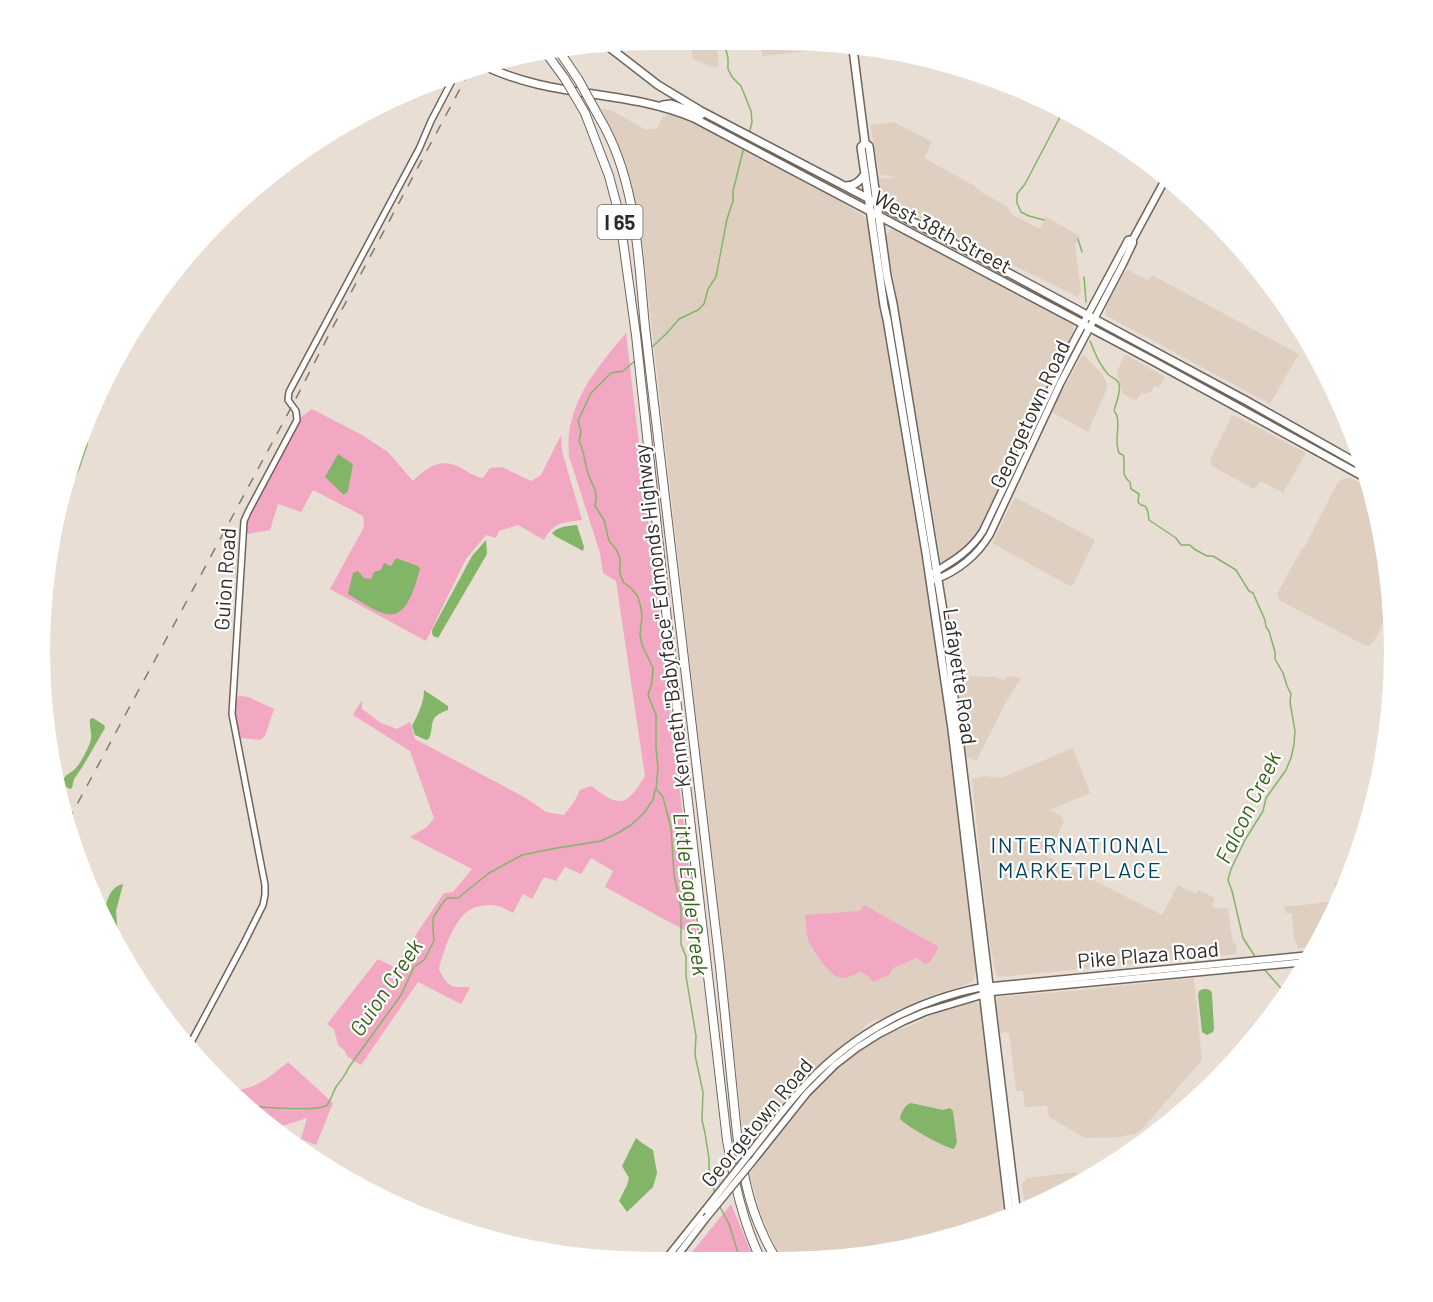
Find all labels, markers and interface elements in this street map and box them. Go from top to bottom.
street label: West 38th Street [870,184,1016,278]
road number: I 65 [598,205,642,239]
street label: Georgetown Road [984,336,1074,492]
street label: Kenneth "Babyface" Edmonds Highway [627,442,695,789]
street label: Guion Road [208,527,240,631]
street label: Lafayette Road [939,606,983,746]
water label: Falcon Creek [1209,747,1285,867]
water label: Little Eagle Creek [669,811,715,977]
district label: INTERNATIONAL MARKETPLACE [991,831,1169,882]
water label: Guion Creek [343,933,427,1040]
street label: Pike Plaza Road [1076,935,1220,973]
street label: Georgetown Road [695,1052,817,1192]

